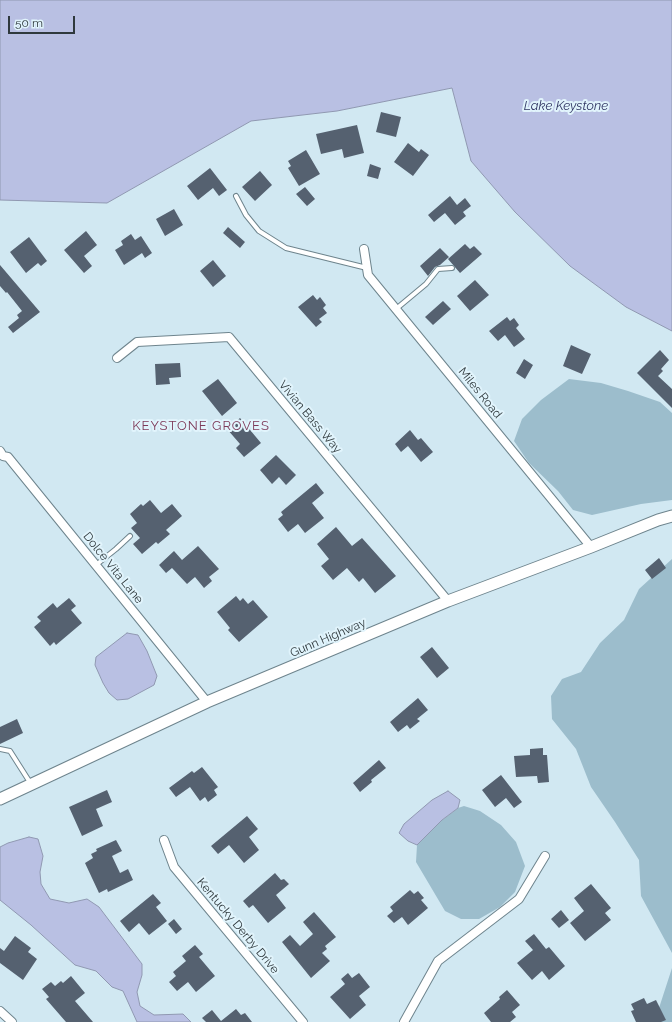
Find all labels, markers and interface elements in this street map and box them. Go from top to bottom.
scale bar [10,8,77,34]
text: 50 m [15,16,43,30]
water label: Lake Keystone [524,98,608,114]
street label: Miles Road [455,365,505,421]
street label: Vivian Bass Way [275,378,345,456]
district label: KEYSTONE GROVES [132,418,270,434]
street label: Dolce Vita Lane [80,529,146,607]
street label: Gunn Highway [288,616,368,660]
street label: Kentucky Derby Drive [194,875,282,977]

